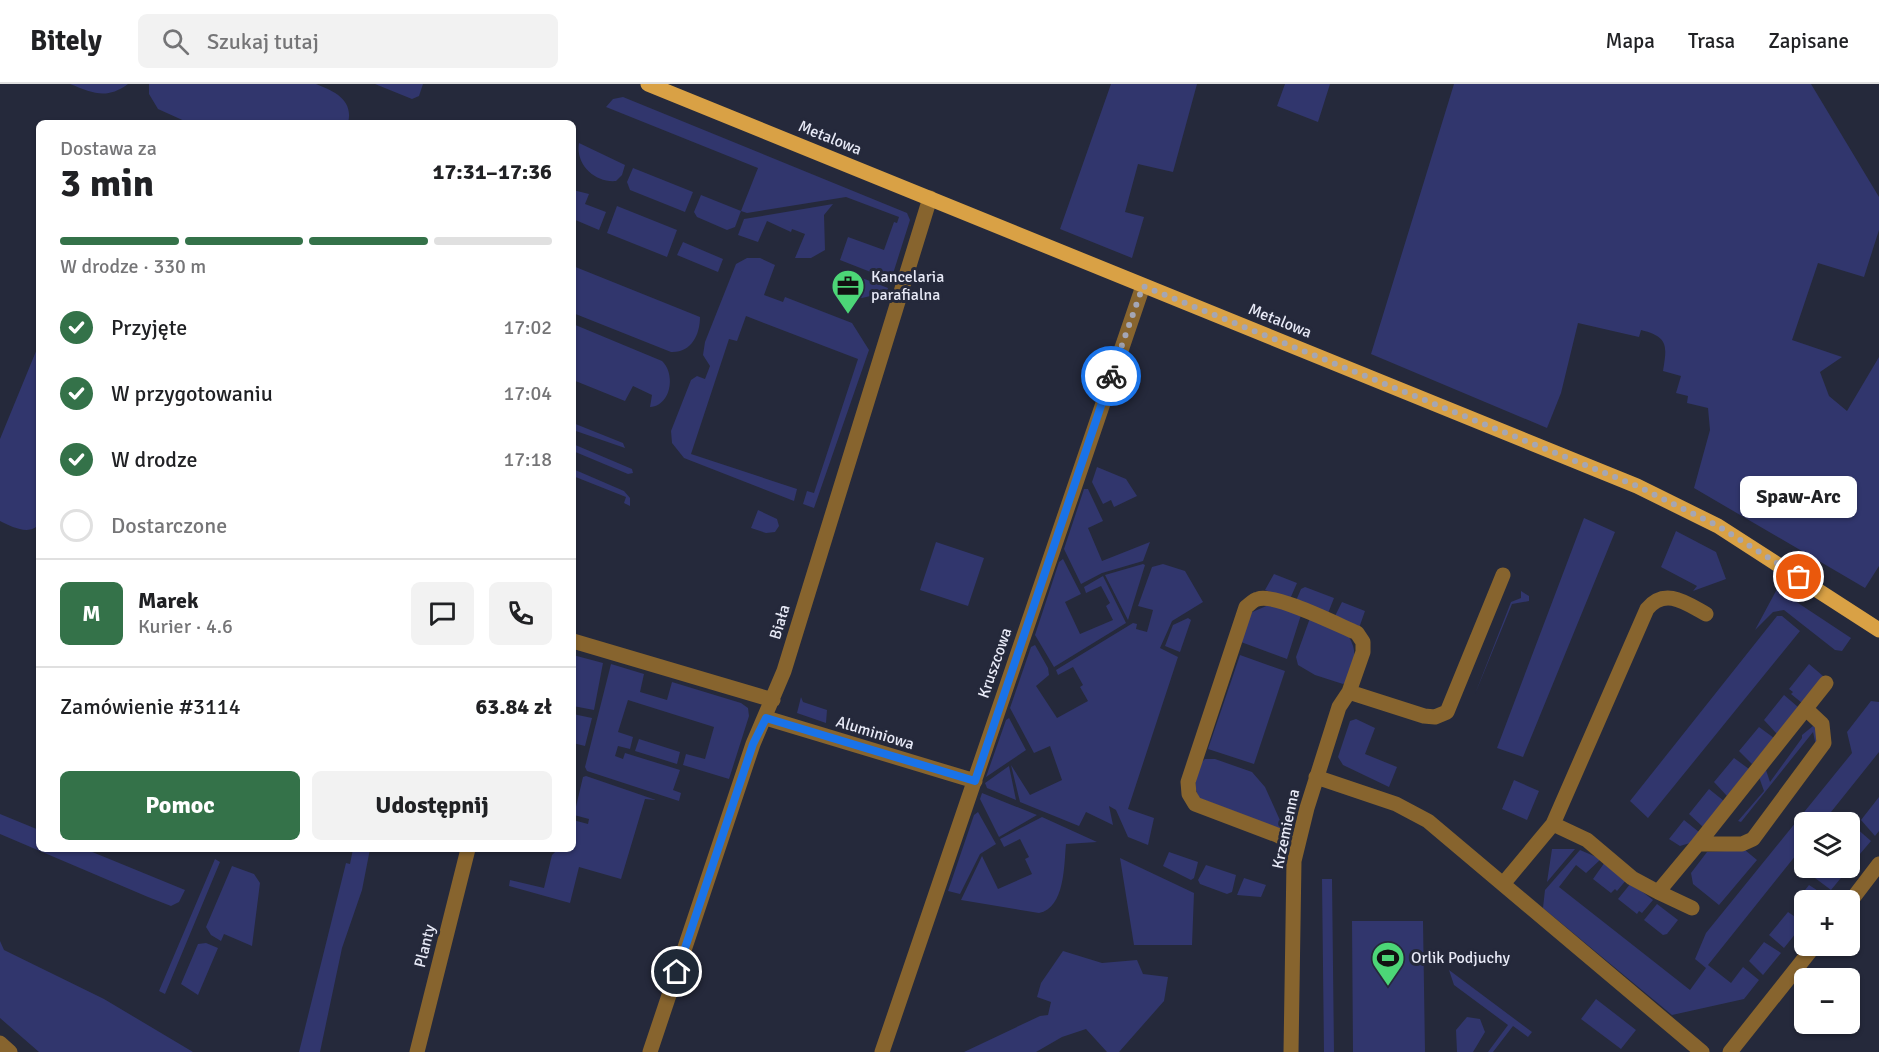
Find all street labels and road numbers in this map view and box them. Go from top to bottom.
street label: Metalowa [795,116,865,160]
street label: Metalowa [1245,299,1315,343]
street label: Biała [765,602,795,642]
street label: Kruszcowa [974,625,1016,701]
street label: Aluminiowa [833,712,917,754]
street label: Krzemienna [1268,787,1304,871]
street label: Planty [410,922,440,970]

